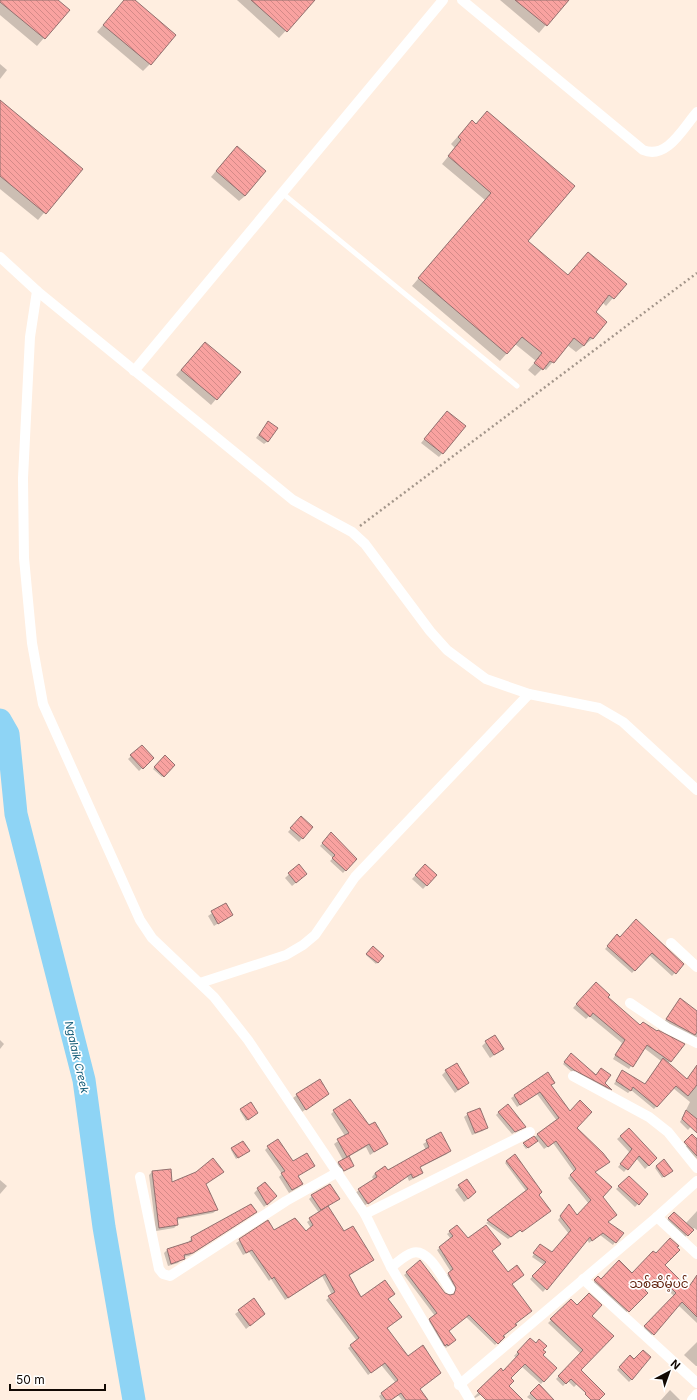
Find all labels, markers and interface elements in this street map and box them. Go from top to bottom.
water label: Ngalaik Creek [62,1020,92,1095]
district label: သစ်ဆိမ့်ပင် [629,1275,689,1292]
north arrow [649,1352,689,1392]
text: N [668,1356,683,1372]
scale bar [10,1366,105,1392]
text: 50 m [16,1372,45,1387]

